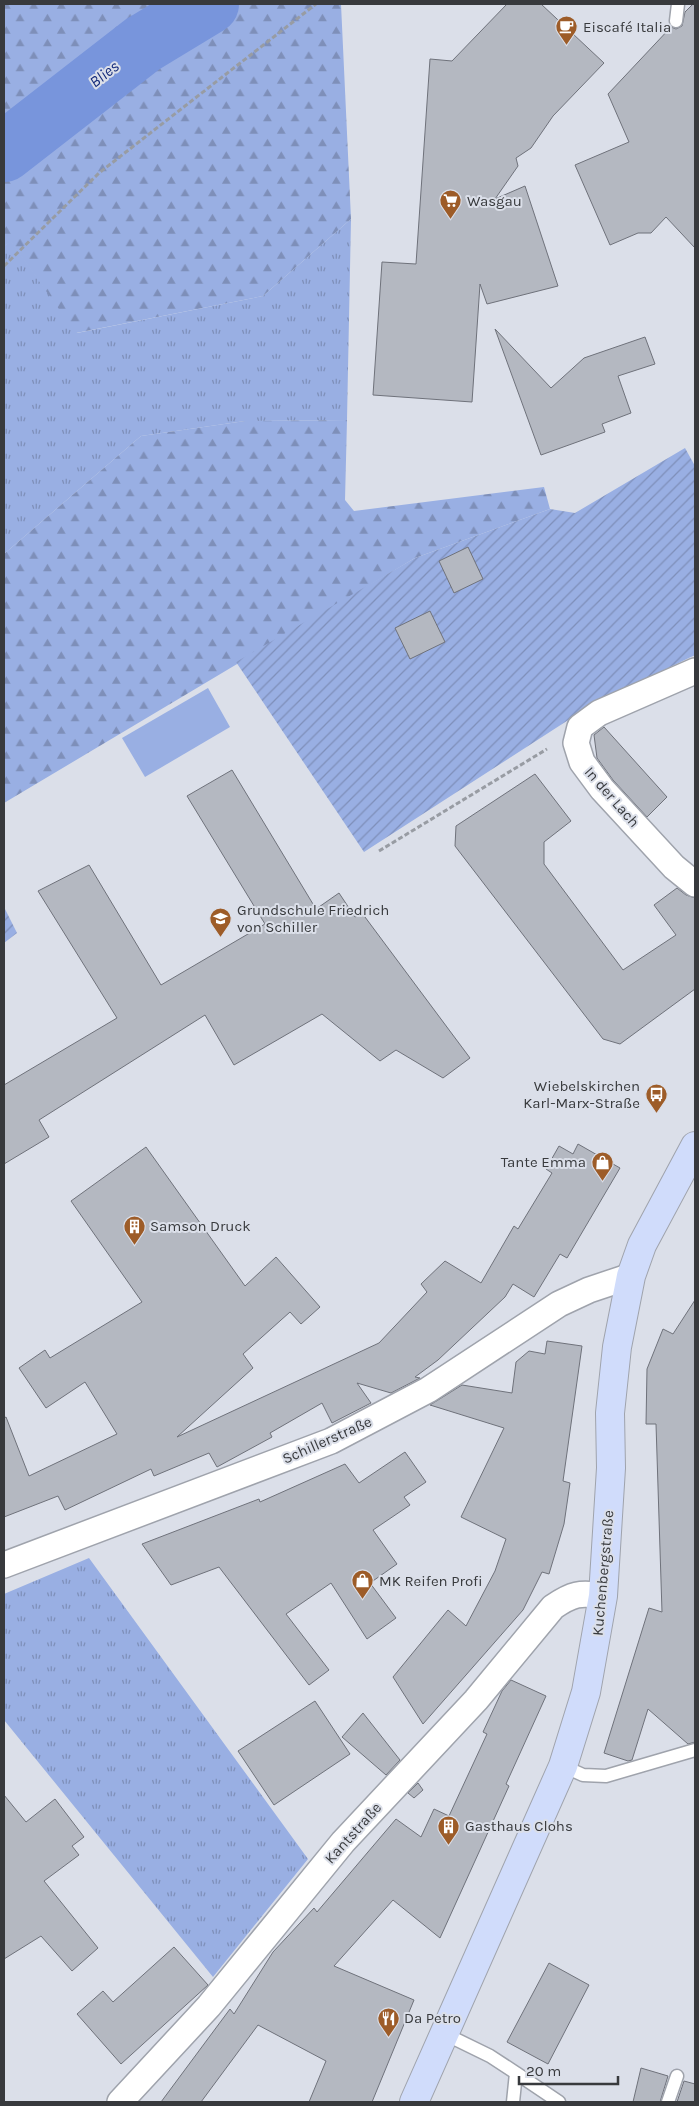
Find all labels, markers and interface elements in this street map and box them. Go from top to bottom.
cafe icon: Eiscafé Italia [555,15,579,46]
place label: Eiscafé Italia [583,18,671,36]
water label: Blies [85,56,123,91]
supermarket icon: Wasgau [439,189,463,220]
place label: Wasgau [467,192,522,210]
street label: In der Lach [581,763,643,831]
place label: Grundschule Friedrich von Schiller [237,901,389,936]
school or university icon: Grundschule Friedrich von Schiller [209,907,233,938]
place label: Wiebelskirchen Karl-Marx-Straße [523,1077,640,1112]
bus stop icon: Wiebelskirchen Karl-Marx-Straße [644,1083,668,1114]
shop icon: Tante Emma [590,1150,614,1181]
place label: Tante Emma [501,1153,586,1171]
building icon: Samson Druck [122,1214,146,1245]
place label: Samson Druck [150,1217,251,1235]
street label: Schillerstraße [280,1412,374,1468]
street label: Kuchenbergstraße [589,1509,617,1637]
shop icon: MK Reifen Profi [351,1569,375,1600]
place label: MK Reifen Profi [379,1572,483,1590]
street label: Kantstraße [321,1799,385,1867]
building icon: Gasthaus Clohs [437,1814,461,1845]
place label: Gasthaus Clohs [465,1817,573,1835]
restaurant icon: Da Petro [376,2006,400,2037]
place label: Da Petro [404,2009,461,2027]
scale bar [519,2054,618,2086]
text: 20 m [526,2062,561,2080]

